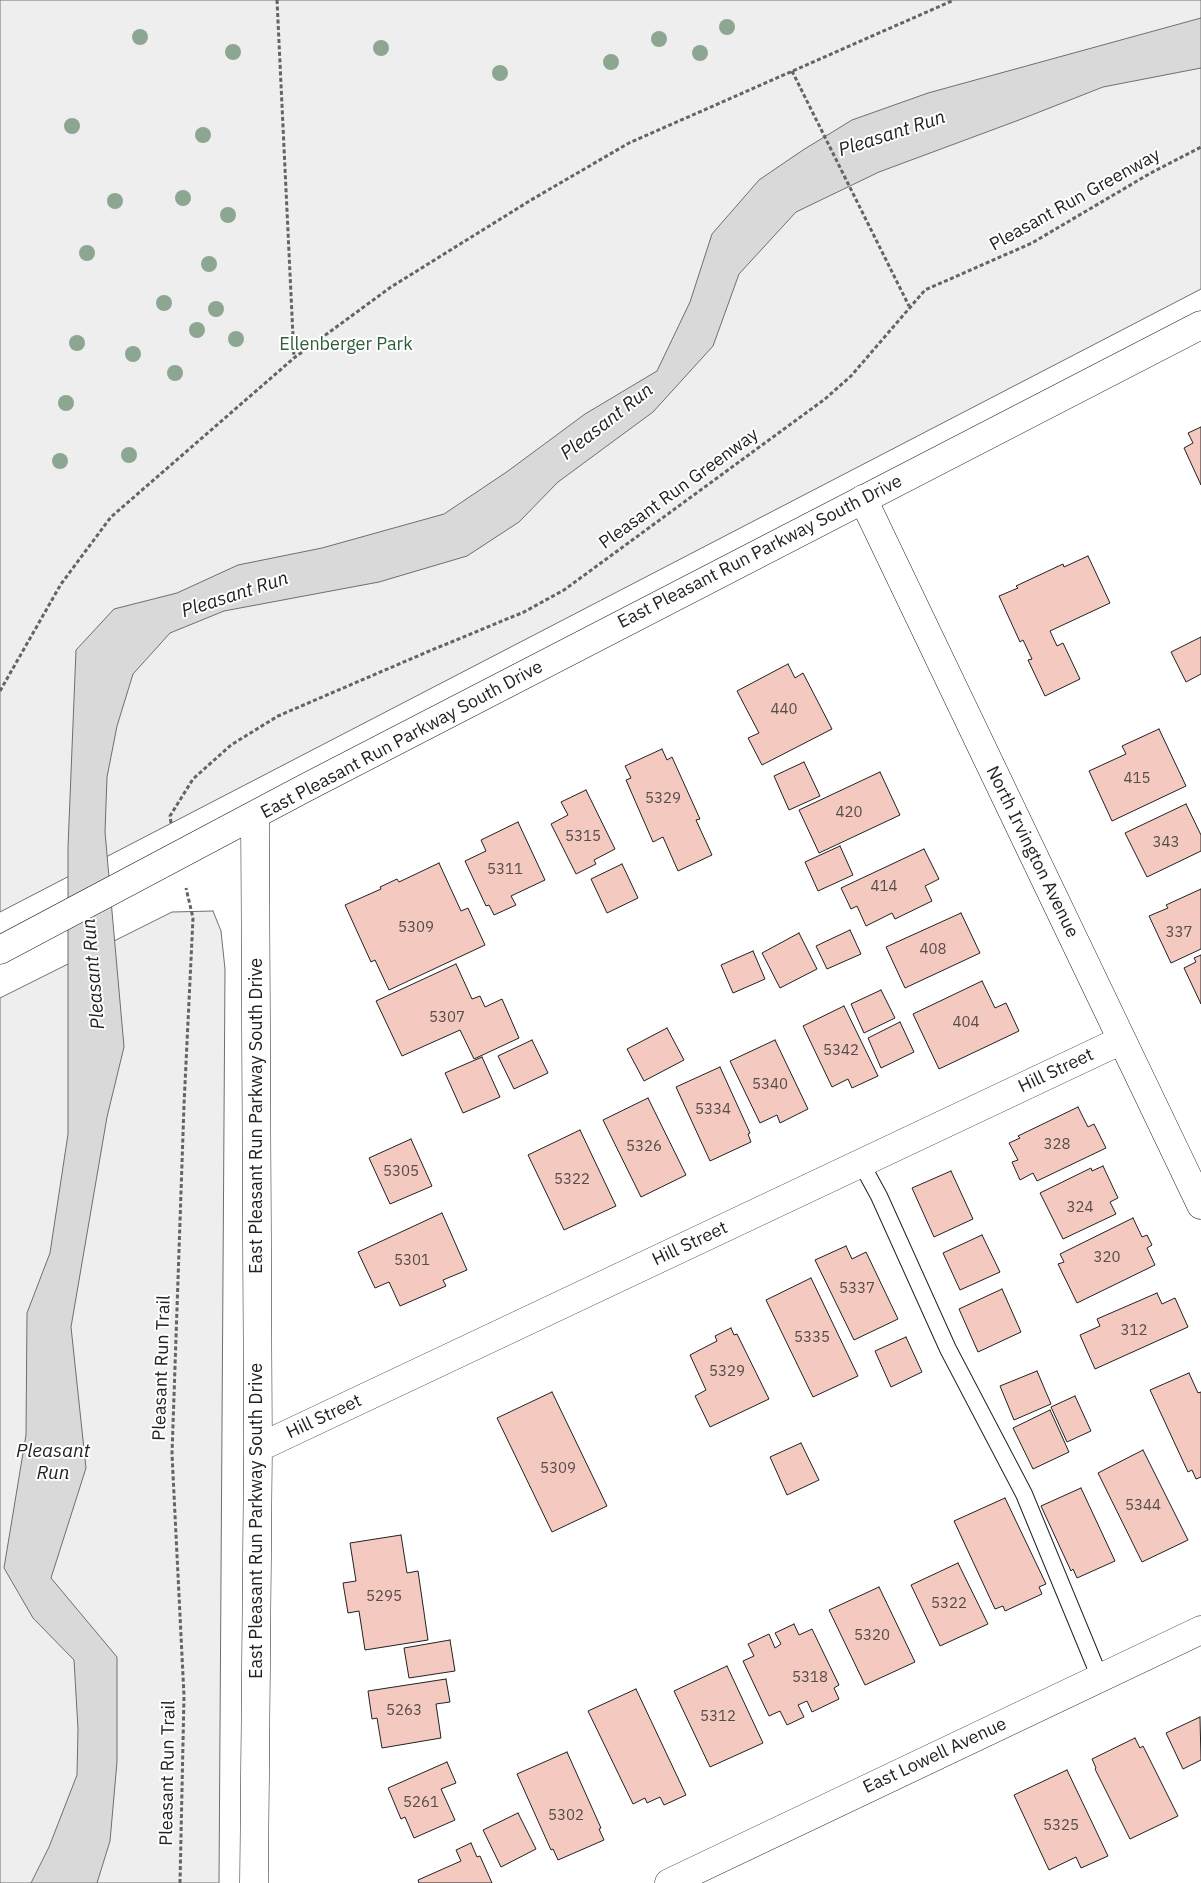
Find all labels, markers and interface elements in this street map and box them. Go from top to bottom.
water label: Pleasant Run [836,106,948,162]
street label: Pleasant Run Greenway [986,144,1164,256]
park label: Ellenberger Park [279,334,413,356]
water label: Pleasant Run [556,379,658,465]
street label: Pleasant Run Greenway [595,424,763,554]
street label: East Pleasant Run Parkway South Drive [614,471,906,633]
water label: Pleasant Run [179,567,291,623]
street label: East Pleasant Run Parkway South Drive [257,656,547,824]
house number: 440 [771,701,797,719]
street label: North Irvington Avenue [981,763,1083,941]
house number: 415 [1124,770,1150,788]
house number: 5329 [645,790,681,808]
house number: 420 [836,804,862,822]
house number: 5315 [565,828,601,846]
house number: 343 [1153,834,1179,852]
house number: 5311 [487,861,523,879]
house number: 414 [871,878,897,896]
water label: Pleasant Run [78,918,110,1030]
house number: 5309 [398,919,434,937]
house number: 337 [1166,924,1192,942]
house number: 408 [920,941,946,959]
street label: East Pleasant Run Parkway South Drive [246,958,268,1274]
house number: 5307 [429,1009,465,1027]
house number: 404 [953,1014,979,1032]
house number: 5342 [823,1042,859,1060]
street label: Hill Street [1015,1044,1097,1098]
house number: 5340 [752,1076,788,1094]
house number: 5334 [695,1101,731,1119]
house number: 328 [1044,1136,1070,1154]
house number: 5326 [626,1138,662,1156]
house number: 5305 [383,1163,419,1181]
house number: 5322 [554,1171,590,1189]
house number: 324 [1067,1199,1093,1217]
street label: Hill Street [649,1217,731,1271]
house number: 320 [1094,1249,1120,1267]
house number: 5301 [394,1252,430,1270]
house number: 5337 [839,1280,875,1298]
street label: Pleasant Run Trail [149,1295,175,1441]
house number: 312 [1121,1322,1147,1340]
house number: 5335 [794,1329,830,1347]
street label: East Pleasant Run Parkway South Drive [246,1363,268,1679]
house number: 5329 [709,1363,745,1381]
street label: Hill Street [283,1390,365,1444]
water label: Pleasant Run [16,1441,90,1485]
house number: 5309 [540,1460,576,1478]
house number: 5344 [1125,1497,1161,1515]
house number: 5295 [366,1588,402,1606]
house number: 5322 [931,1595,967,1613]
house number: 5320 [854,1627,890,1645]
house number: 5318 [792,1669,828,1687]
street label: Pleasant Run Trail [156,1700,180,1846]
house number: 5263 [386,1702,422,1720]
house number: 5312 [700,1708,736,1726]
street label: East Lowell Avenue [860,1713,1010,1799]
house number: 5261 [403,1794,439,1812]
house number: 5302 [548,1807,584,1825]
house number: 5325 [1043,1817,1079,1835]

